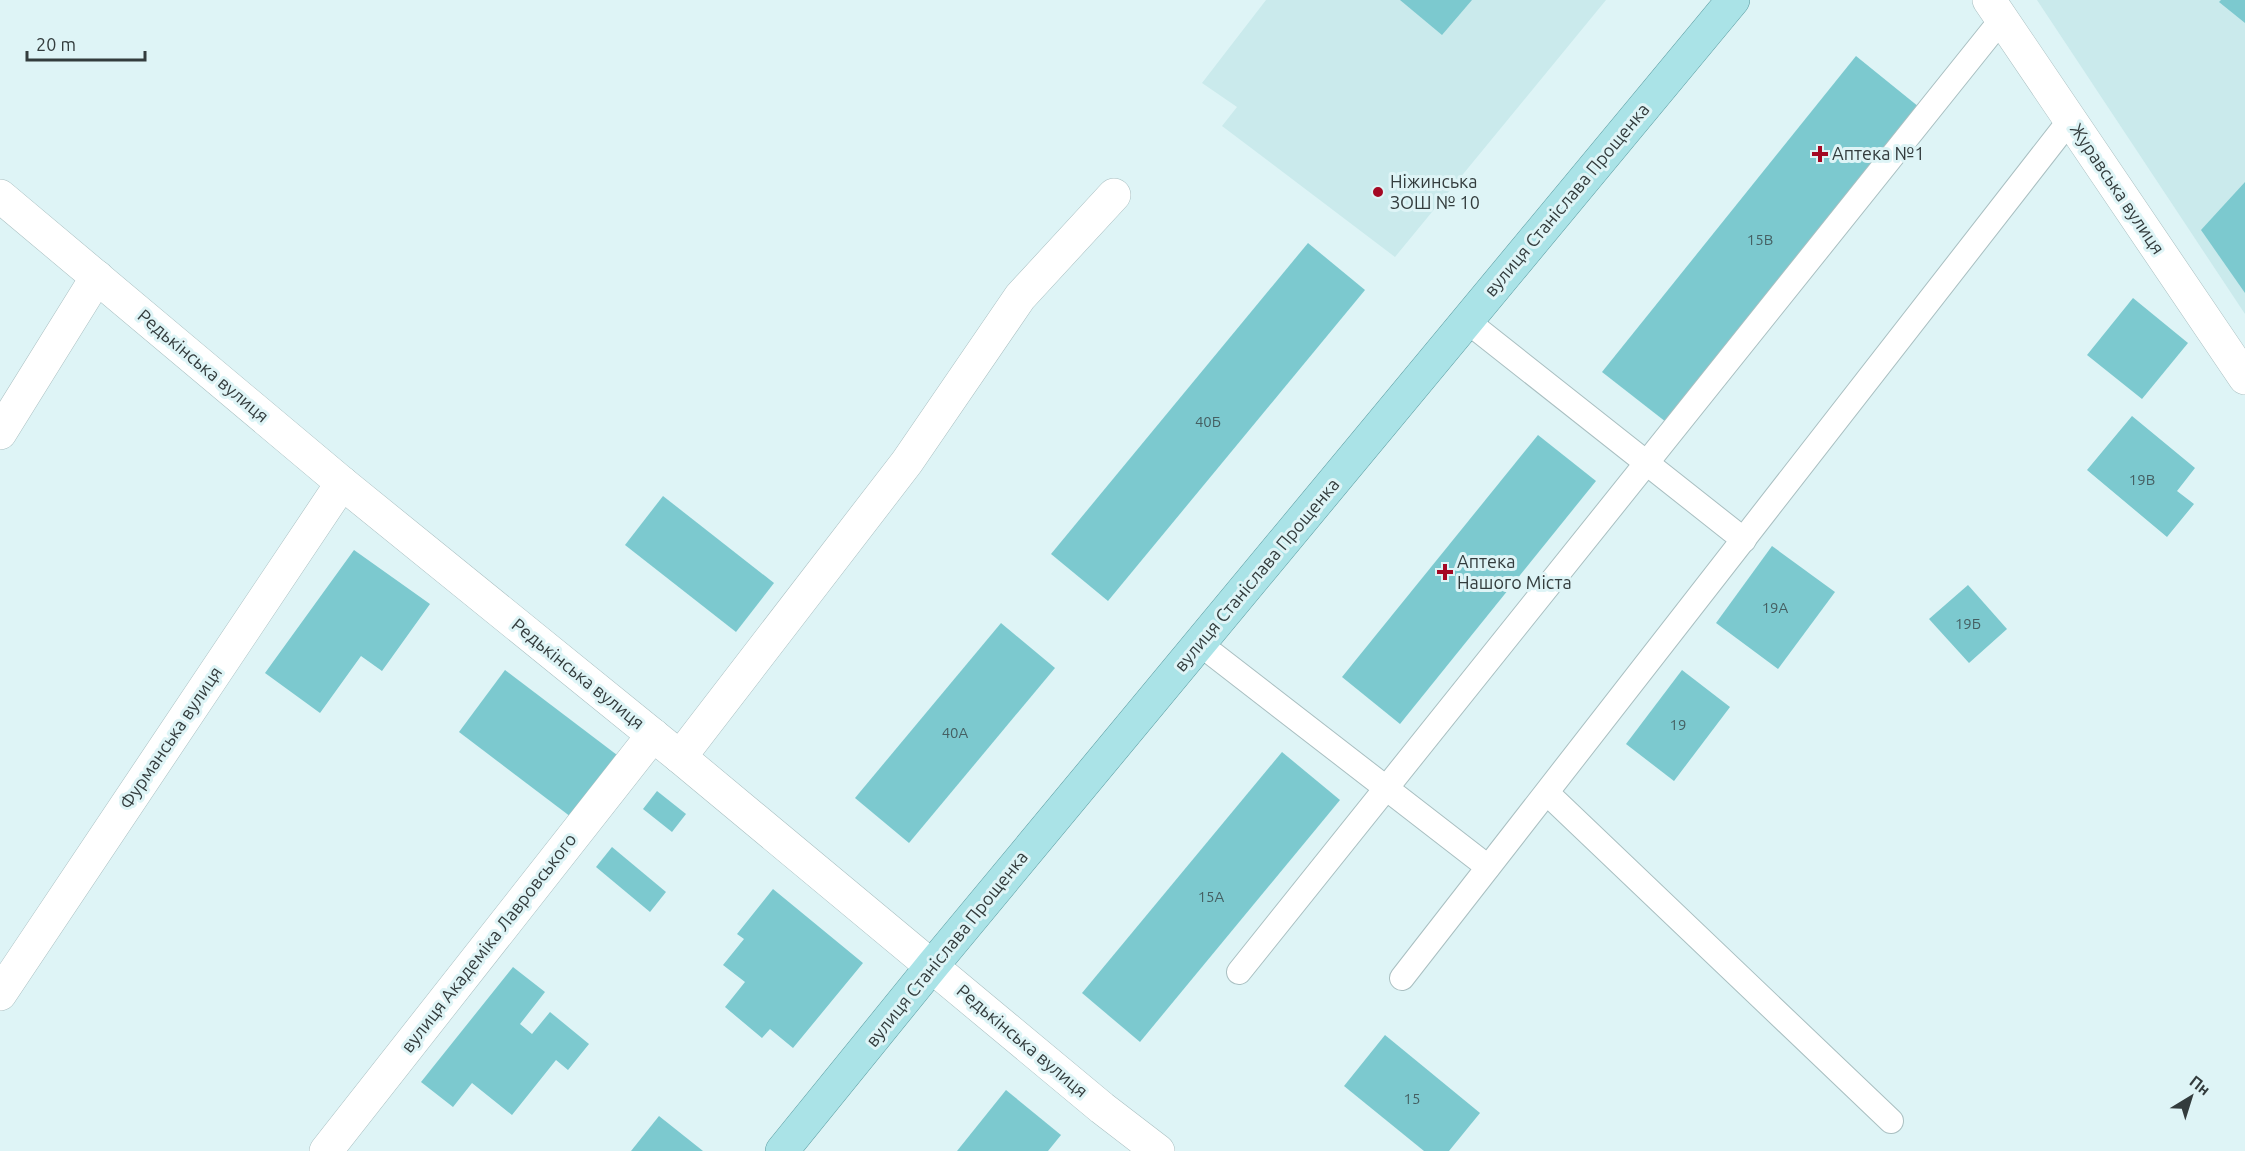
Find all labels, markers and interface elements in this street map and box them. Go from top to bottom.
scale bar [27,24,146,62]
text: 20 m [36,34,76,54]
street label: вулиця Станіслава Прощенка [1480,99,1653,300]
street label: Журавська вулиця [2067,119,2169,258]
place label: Аптека №1 [1832,143,1925,163]
marker: Аптека №1 [1813,147,1827,161]
place label: Ніжинська ЗОШ № 10 [1390,171,1480,212]
marker: Ніжинська ЗОШ № 10 [1371,185,1385,199]
house number: 15В [1747,231,1773,248]
street label: Редькінська вулиця [134,305,273,426]
house number: 40Б [1195,413,1221,430]
house number: 19В [2129,471,2155,488]
street label: вулиця Станіслава Прощенка [1170,474,1343,675]
place label: Аптека Нашого Міста [1457,551,1572,592]
marker: Аптека Нашого Міста [1438,565,1452,579]
house number: 19А [1762,599,1789,616]
street label: Редькінська вулиця [508,614,649,733]
house number: 19Б [1955,615,1981,632]
street label: Фурманська вулиця [115,662,225,812]
house number: 19 [1670,716,1686,733]
house number: 40А [942,724,969,741]
street label: вулиця Академіка Лавровського [397,829,580,1056]
street label: вулиця Станіслава Прощенка [861,847,1031,1050]
house number: 15А [1198,888,1225,905]
street label: Редькінська вулиця [953,980,1092,1101]
north arrow [2161,1067,2221,1127]
text: Пн [2186,1072,2214,1099]
house number: 15 [1404,1090,1420,1107]

